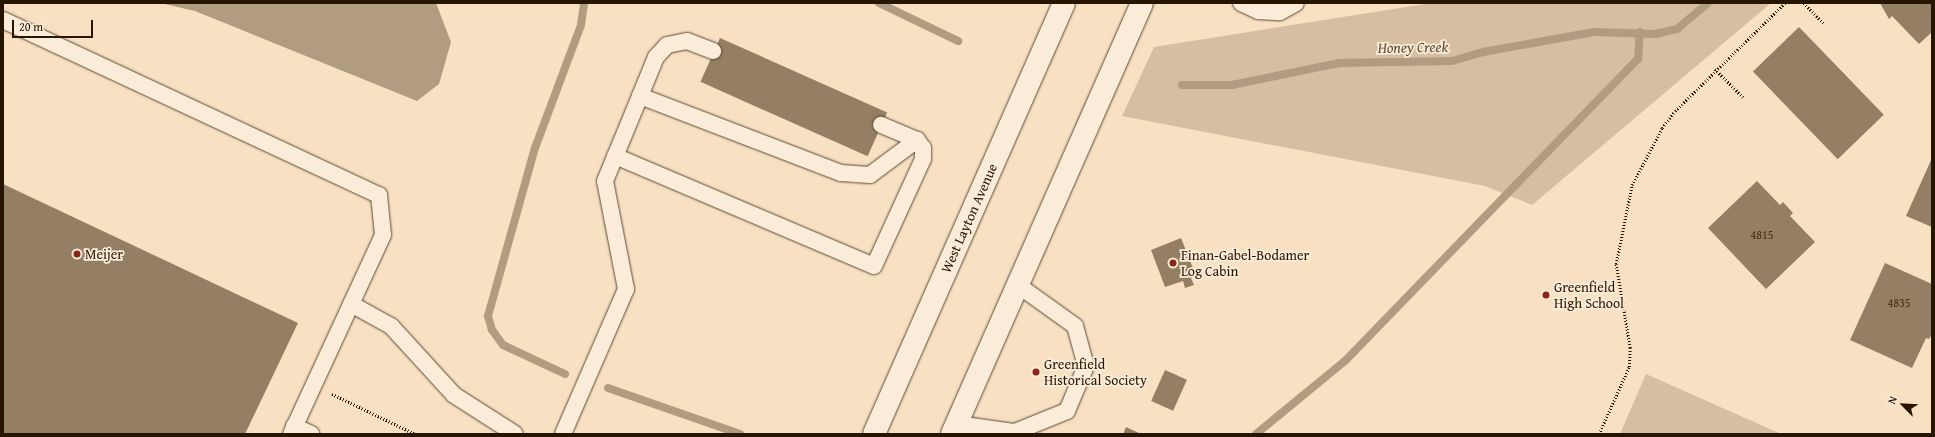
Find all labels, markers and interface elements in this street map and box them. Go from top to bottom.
scale bar [14,12,95,38]
text: 20 m [19,18,43,35]
water label: Honey Creek [1377,37,1449,57]
street label: West Layton Avenue [937,161,1001,275]
house number: 4815 [1750,228,1774,242]
place label: Meijer [85,246,123,262]
place label: Finan-Gabel-Bodamer Log Cabin [1181,247,1309,280]
marker: Meijer [72,249,82,259]
marker: Finan-Gabel-Bodamer Log Cabin [1168,258,1178,268]
place label: Greenfield High School [1554,279,1624,312]
marker: Greenfield High School [1541,290,1551,300]
house number: 4835 [1887,296,1911,310]
place label: Greenfield Historical Society [1044,356,1147,388]
marker: Greenfield Historical Society [1031,367,1041,377]
north arrow [1883,385,1923,425]
text: N [1883,394,1901,407]

